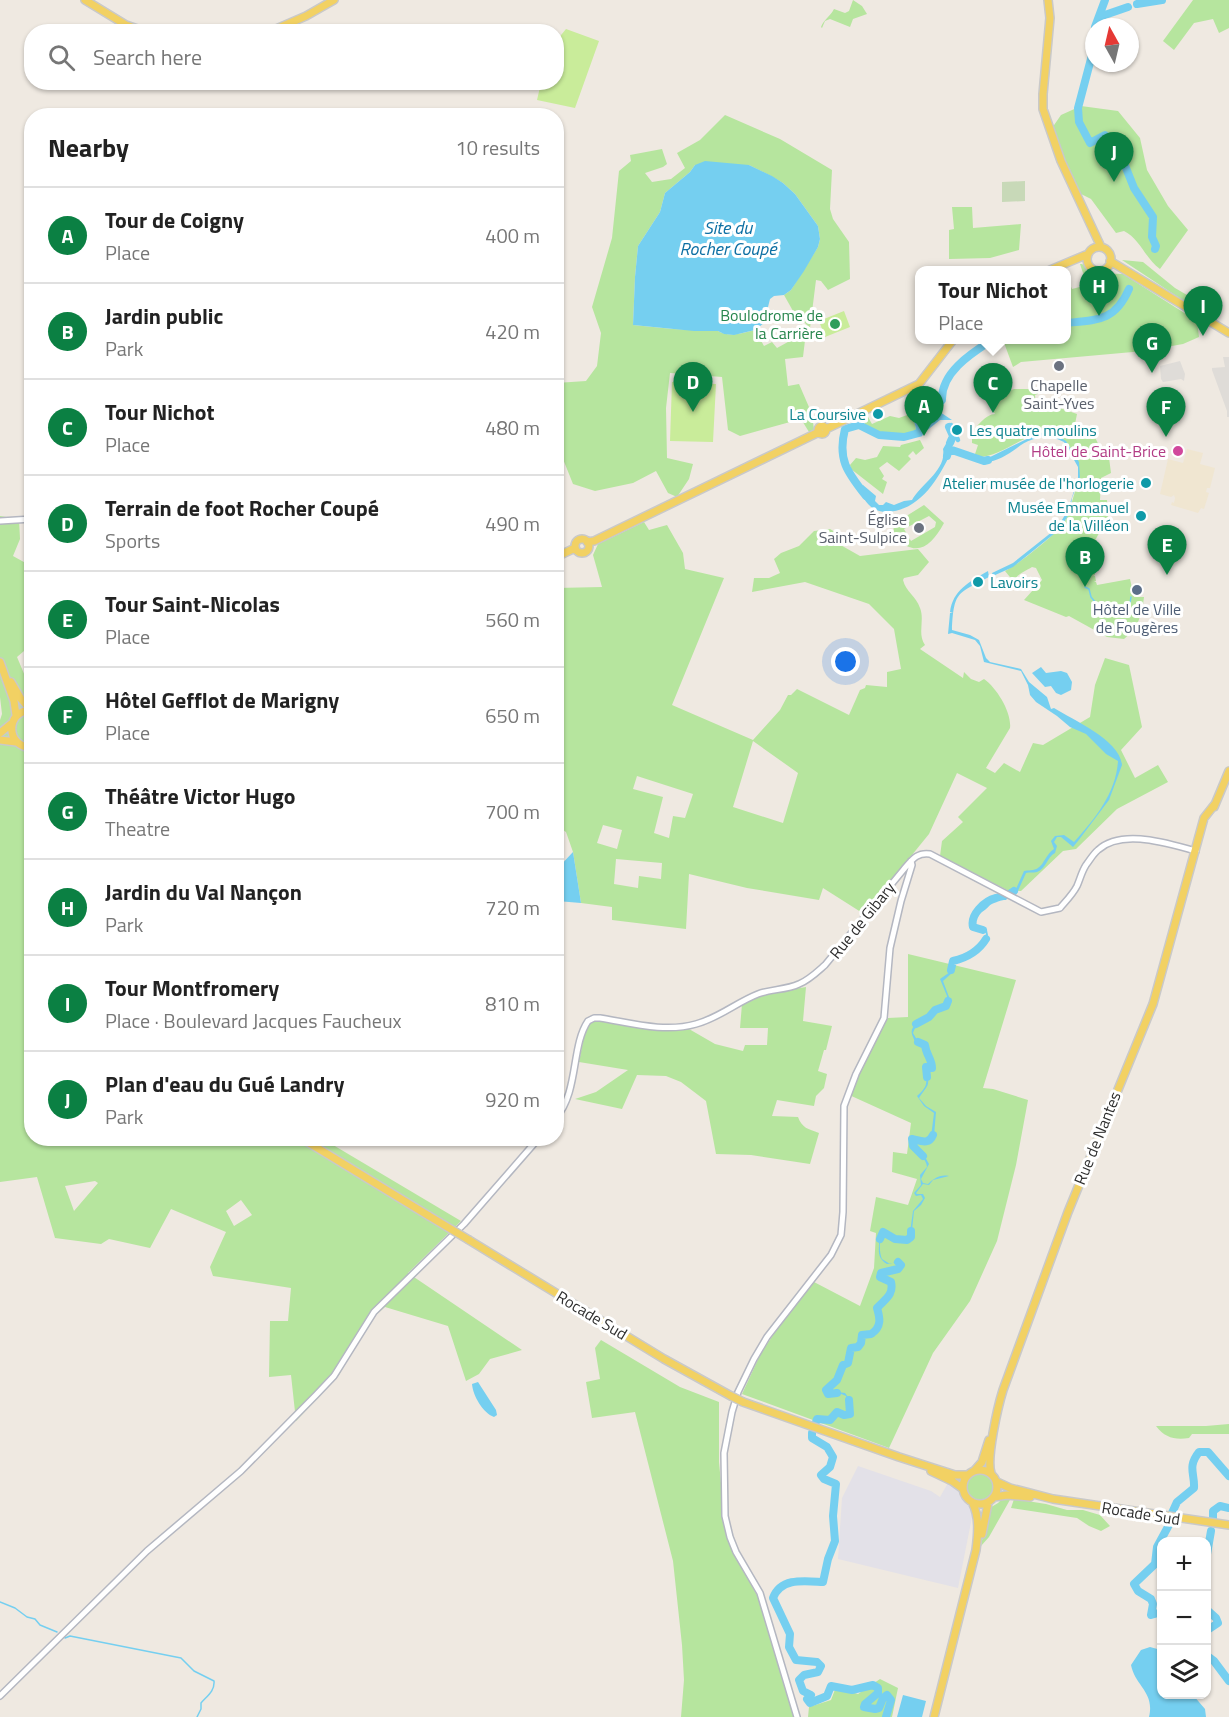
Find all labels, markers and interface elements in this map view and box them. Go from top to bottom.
north arrow [1085,18,1139,72]
search box [24,24,564,90]
text: Search here [93,40,202,74]
icon: search [45,41,78,74]
text: Nearby [48,128,129,167]
text: 10 results [456,132,540,163]
pin: J [1094,132,1134,182]
text: Tour de Coigny [105,203,244,237]
water label: Site du Rocher Coupé [679,214,778,262]
text: A [61,220,74,251]
text: 400 m [485,220,540,251]
text: Place [105,237,150,268]
popup [915,266,1071,344]
pin: H [1080,266,1118,316]
text: Tour Nichot [938,273,1048,307]
pin: I [1184,286,1222,336]
text: Jardin public [105,299,223,333]
place label: Boulodrome de la Carrière [720,303,823,345]
text: Place [938,307,983,338]
text: B [61,316,74,347]
text: 420 m [485,316,540,347]
marker: Boulodrome de la Carrière [828,317,842,331]
pin: G [1132,324,1172,373]
text: Park [105,333,143,364]
marker: Chapelle Saint-Yves [1052,359,1066,373]
pin: D [674,362,712,412]
pin: C [974,364,1012,413]
place label: Chapelle Saint-Yves [1024,373,1094,415]
pin: A [904,386,944,436]
pin: F [1146,388,1186,437]
text: Tour Nichot [105,395,215,429]
place label: La Coursive [789,402,866,426]
marker: La Coursive [871,407,885,421]
text: C [62,412,73,443]
text: 480 m [485,412,540,443]
place label: Les quatre moulins [969,418,1097,442]
marker: Les quatre moulins [950,423,964,437]
text: Place [105,429,150,460]
place label: Hôtel de Saint-Brice [1031,439,1166,463]
marker: Hôtel de Saint-Brice [1171,444,1185,458]
place label: Atelier musée de l'horlogerie [942,471,1134,495]
marker: Atelier musée de l'horlogerie [1139,476,1153,490]
text: Terrain de foot Rocher Coupé [105,491,379,525]
place label: Musée Emmanuel de la Villéon [1007,495,1129,537]
place label: Église Saint-Sulpice [819,507,907,549]
text: D [61,508,74,539]
text: 490 m [485,508,540,539]
marker: Musée Emmanuel de la Villéon [1134,509,1148,523]
marker: Église Saint-Sulpice [912,521,926,535]
text: Sports [105,525,160,556]
pin: E [1148,526,1186,575]
pin: B [1066,538,1104,587]
place label: Lavoirs [990,570,1038,594]
marker: Lavoirs [971,575,985,589]
marker: Hôtel de Ville de Fougères [1130,583,1144,597]
text: Tour Saint-Nicolas [105,587,280,621]
place label: Hôtel de Ville de Fougères [1093,597,1181,639]
text: E [62,604,73,635]
text: 560 m [485,604,540,635]
text: Place [105,621,150,652]
your location [831,647,860,676]
text: Hôtel Gefflot de Marigny [105,683,339,717]
text: F [62,700,73,731]
text: 650 m [485,700,540,731]
text: Place [105,717,150,748]
text: Théâtre Victor Hugo [105,779,295,813]
text: G [61,796,74,827]
text: 700 m [485,796,540,827]
text: Theatre [105,813,170,844]
text: Jardin du Val Nançon [105,875,302,909]
street label: Rue de Gibary [823,876,901,964]
text: H [61,892,74,923]
text: 720 m [485,892,540,923]
text: Park [105,909,143,940]
text: Tour Montfromery [105,971,279,1005]
text: I [65,988,70,1019]
text: 810 m [485,988,540,1019]
text: Place · Boulevard Jacques Faucheux [105,1005,402,1036]
text: Plan d'eau du Gué Landry [105,1067,345,1101]
text: J [64,1084,71,1115]
text: 920 m [485,1084,540,1115]
street label: Rue de Nantes [1067,1088,1127,1188]
text: Park [105,1101,143,1132]
street label: Rocade Sud [552,1284,632,1346]
street label: Rocade Sud [1100,1495,1182,1531]
map controls [1157,1537,1211,1699]
button: + [1157,1537,1211,1591]
button: − [1157,1591,1211,1645]
button: layers [1157,1645,1211,1699]

